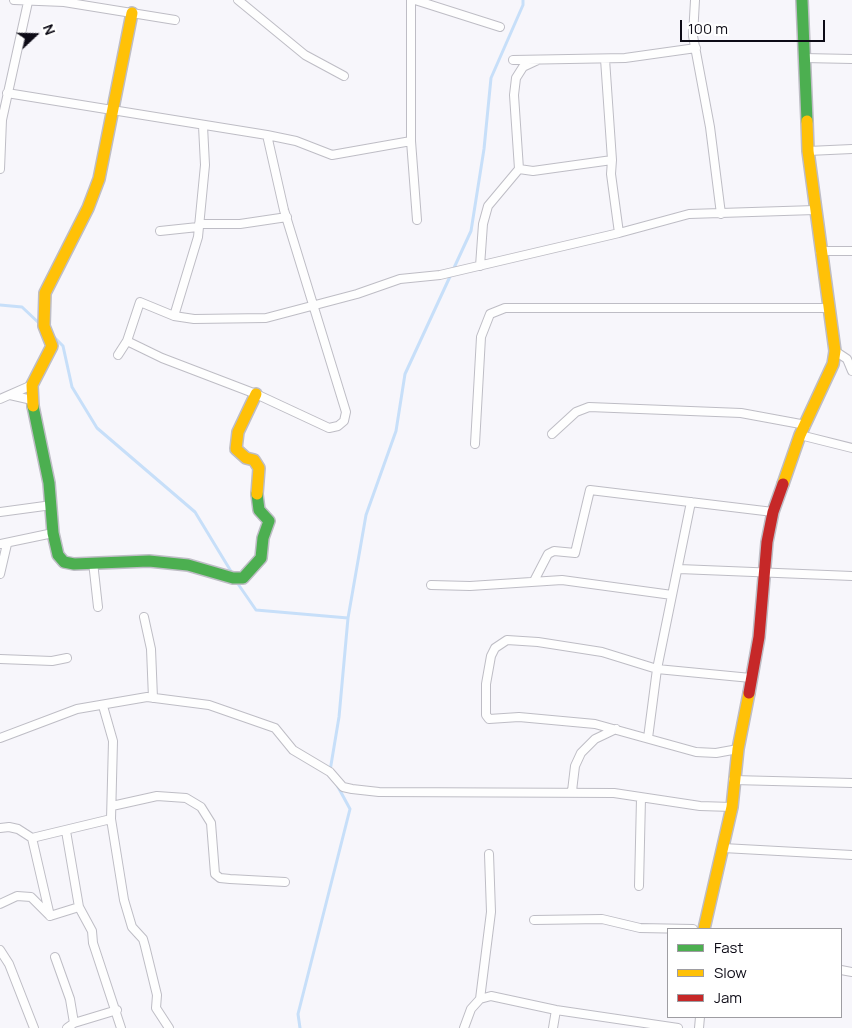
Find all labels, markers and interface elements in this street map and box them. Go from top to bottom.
north arrow [10,10,60,60]
scale bar [682,10,827,42]
text: 100 m [688,18,728,39]
text: N [39,21,60,38]
legend [667,928,842,1018]
text: Fast [714,937,743,958]
text: Slow [714,962,747,983]
text: Jam [714,987,742,1008]

